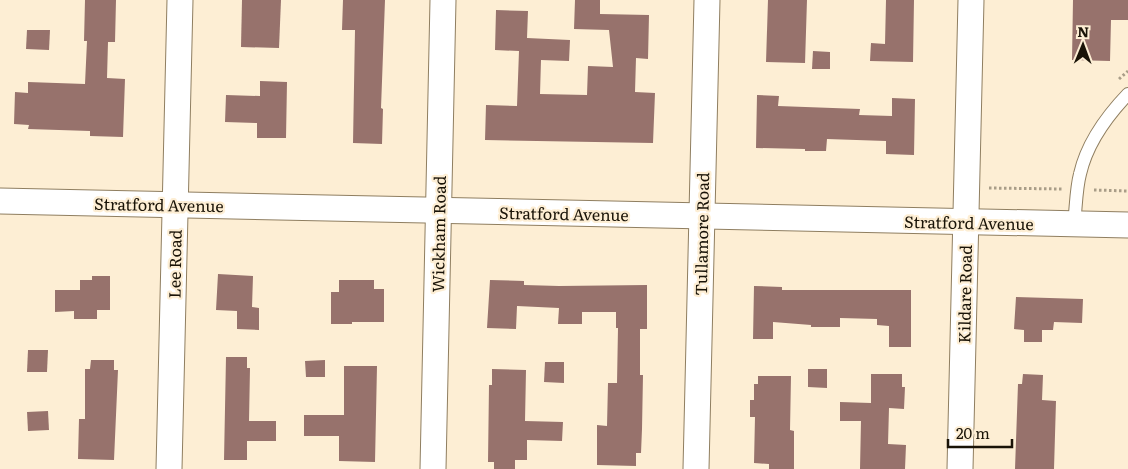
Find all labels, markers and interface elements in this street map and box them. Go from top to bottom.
north arrow [1058,20,1108,70]
text: N [1077,21,1090,41]
street label: Tullamore Road [688,172,714,296]
street label: Wickham Road [425,175,451,293]
street label: Stratford Avenue [94,191,224,217]
street label: Stratford Avenue [499,200,629,226]
street label: Stratford Avenue [904,209,1034,235]
street label: Lee Road [161,229,187,299]
street label: Kildare Road [951,244,977,343]
scale bar [948,416,1012,448]
text: 20 m [956,421,990,444]

